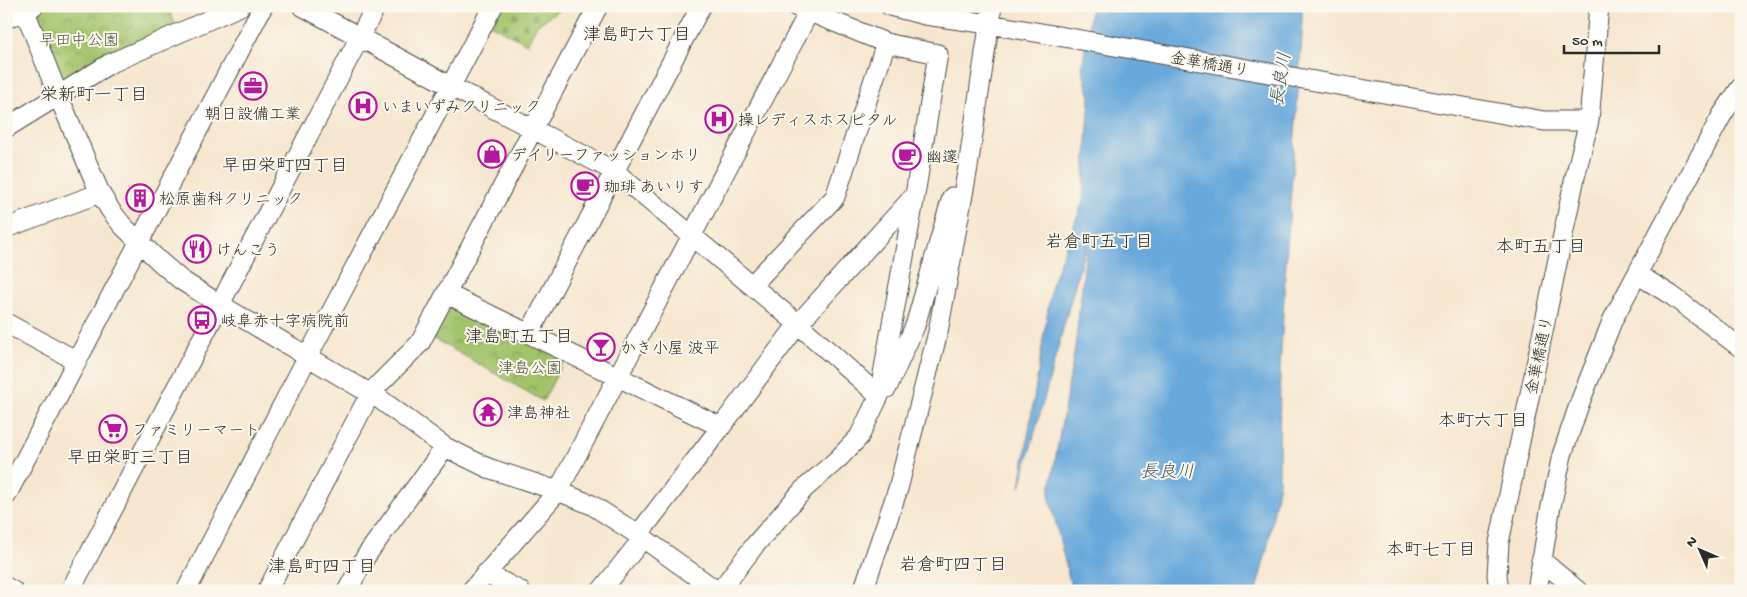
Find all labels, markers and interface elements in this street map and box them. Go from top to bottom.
scale bar [1564,22,1660,54]
district label: 津島町六丁目 [583,25,691,47]
park label: 早田中公園 [39,32,119,52]
text: 50 m [1572,33,1603,51]
street label: 金華橋通り [1168,49,1251,83]
water label: 長良川 [1267,51,1297,108]
office icon: 朝日設備工業 [238,71,268,101]
district label: 栄新町一丁目 [40,85,148,107]
hospital icon: いまいずみクリニック [348,91,378,121]
place label: いまいずみクリニック [382,99,541,119]
hospital icon: 操レディスホスピタル [704,104,734,134]
place label: 朝日設備工業 [205,106,301,126]
place label: 操レディスホスピタル [738,112,898,132]
shop icon: デイリーファッションホリ [477,139,507,169]
cafe icon: 幽邃 [892,141,922,171]
place label: デイリーファッションホリ [511,147,701,167]
place label: 幽邃 [926,149,958,169]
district label: 早田栄町四丁目 [222,156,348,178]
cafe icon: 珈琲 あいりす [570,171,600,201]
place label: 珈琲 あいりす [604,179,704,199]
building icon: 松原歯科クリニック [125,183,155,213]
place label: 松原歯科クリニック [159,191,303,211]
district label: 岩倉町五丁目 [1045,232,1153,254]
restaurant icon: けんこう [182,234,212,264]
district label: 本町五丁目 [1496,237,1586,259]
place label: けんこう [216,243,280,262]
bus stop icon: 岐阜赤十字病院前 [187,305,217,335]
place label: 岐阜赤十字病院前 [221,312,349,333]
street label: 金華橋通り [1523,314,1559,397]
district label: 津島町五丁目 [465,327,573,349]
bar icon: かき小屋 波平 [586,332,616,362]
place label: かき小屋 波平 [620,340,720,360]
park label: 津島公園 [498,359,562,380]
temple icon: 津島神社 [473,397,503,427]
place label: 津島神社 [507,404,571,425]
district label: 本町六丁目 [1438,411,1528,433]
supermarket icon: ファミリーマート [98,414,128,444]
place label: ファミリーマート [132,423,260,442]
district label: 早田栄町三丁目 [67,448,193,470]
water label: 長良川 [1140,462,1194,484]
north arrow [1674,524,1724,574]
text: N [1683,533,1702,552]
district label: 本町七丁目 [1386,540,1476,562]
district label: 岩倉町四丁目 [899,555,1007,577]
district label: 津島町四丁目 [268,557,376,579]

